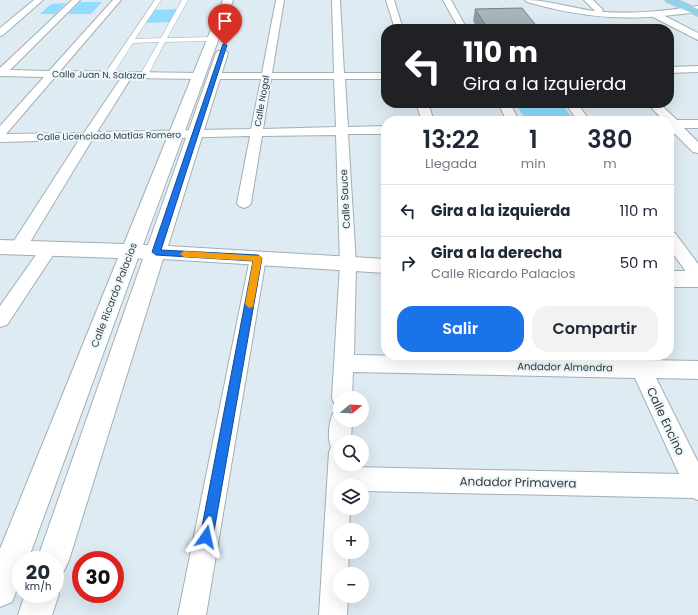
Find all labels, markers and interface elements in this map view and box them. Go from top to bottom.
pin [208,4,242,45]
icon: arrive [214,10,236,32]
text: 110 m [463,33,538,72]
icon: left [397,40,449,92]
street label: Calle Juan N. Salazar [52,68,147,82]
text: Gira a la izquierda [463,71,626,96]
street label: Calle Nogal [252,74,272,128]
text: 13:22 [422,123,479,156]
text: 1 [529,123,538,156]
text: 380 [587,123,633,156]
street label: Calle Licenciado Matías Romero [37,129,181,143]
text: Llegada [425,154,477,173]
text: min [521,154,546,173]
text: m [603,154,617,173]
street label: Calle Sauce [336,169,354,229]
icon: left [397,200,419,222]
text: Gira a la izquierda [431,200,570,221]
text: 110 m [620,200,658,221]
street label: Calle Ricardo Palacios [87,240,141,350]
text: Gira a la derecha [431,242,562,263]
icon: right [397,252,419,274]
text: 50 m [620,252,658,273]
text: Calle Ricardo Palacios [431,264,575,283]
button: Salir [397,306,524,352]
button: Compartir [532,306,658,352]
street label: Andador Almendra [517,359,613,375]
street label: Calle Encino [643,384,689,458]
north arrow [333,391,369,427]
map controls [333,391,369,603]
button: search [333,435,369,471]
street label: Andador Primavera [459,472,577,492]
button: layers [333,479,369,515]
position arrow [185,516,227,558]
button: + [333,523,369,559]
speed limit sign: 30 [72,551,124,603]
text: 20 [26,558,50,586]
button: − [333,567,369,603]
text: km/h [25,579,51,594]

